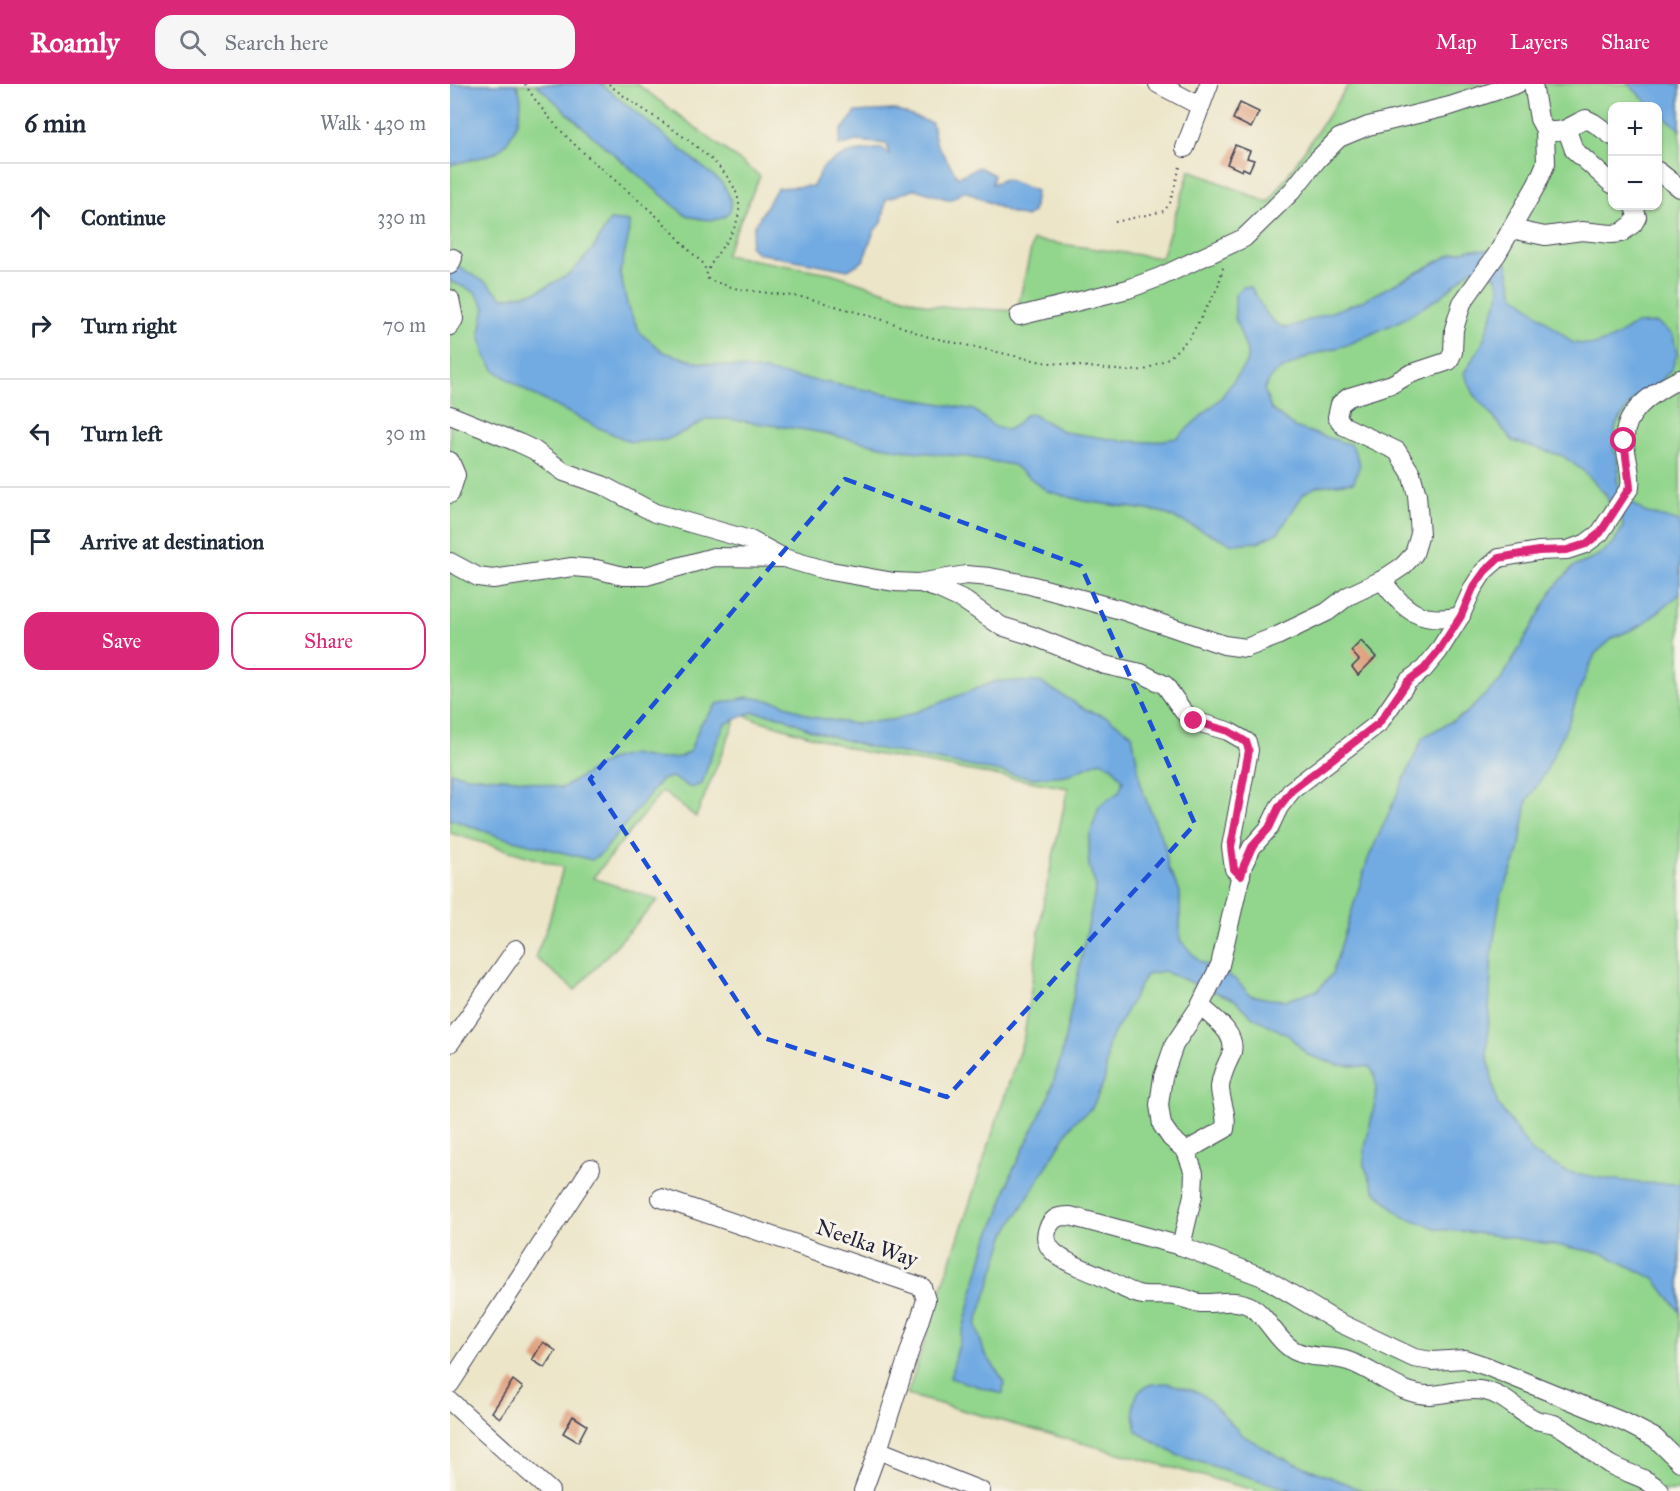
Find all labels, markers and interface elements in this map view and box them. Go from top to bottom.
search box [155,15,575,69]
text: Roamly [30,25,119,60]
icon: search [176,26,209,59]
text: Search here [224,29,328,56]
text: Map [1436,29,1477,55]
text: Layers [1510,29,1568,55]
text: Share [1601,29,1650,55]
map controls [1608,102,1662,210]
button: + [1608,102,1662,156]
text: 6 min [24,107,86,139]
text: Walk · 430 m [320,111,426,135]
button: − [1608,156,1662,210]
icon: ahead [24,201,57,234]
text: Continue [81,204,166,231]
text: 330 m [377,205,426,229]
icon: right [24,309,57,342]
text: Turn right [81,312,177,339]
text: 70 m [383,313,426,337]
icon: left [24,417,57,450]
text: Turn left [81,420,163,447]
text: 30 m [385,421,426,445]
route start [1610,427,1636,453]
icon: arrive [24,525,57,558]
text: Arrive at destination [81,528,264,555]
button: Save [24,612,219,670]
button: Share [231,612,426,670]
route end [1180,707,1206,733]
street label: Neelka Way [812,1213,922,1273]

